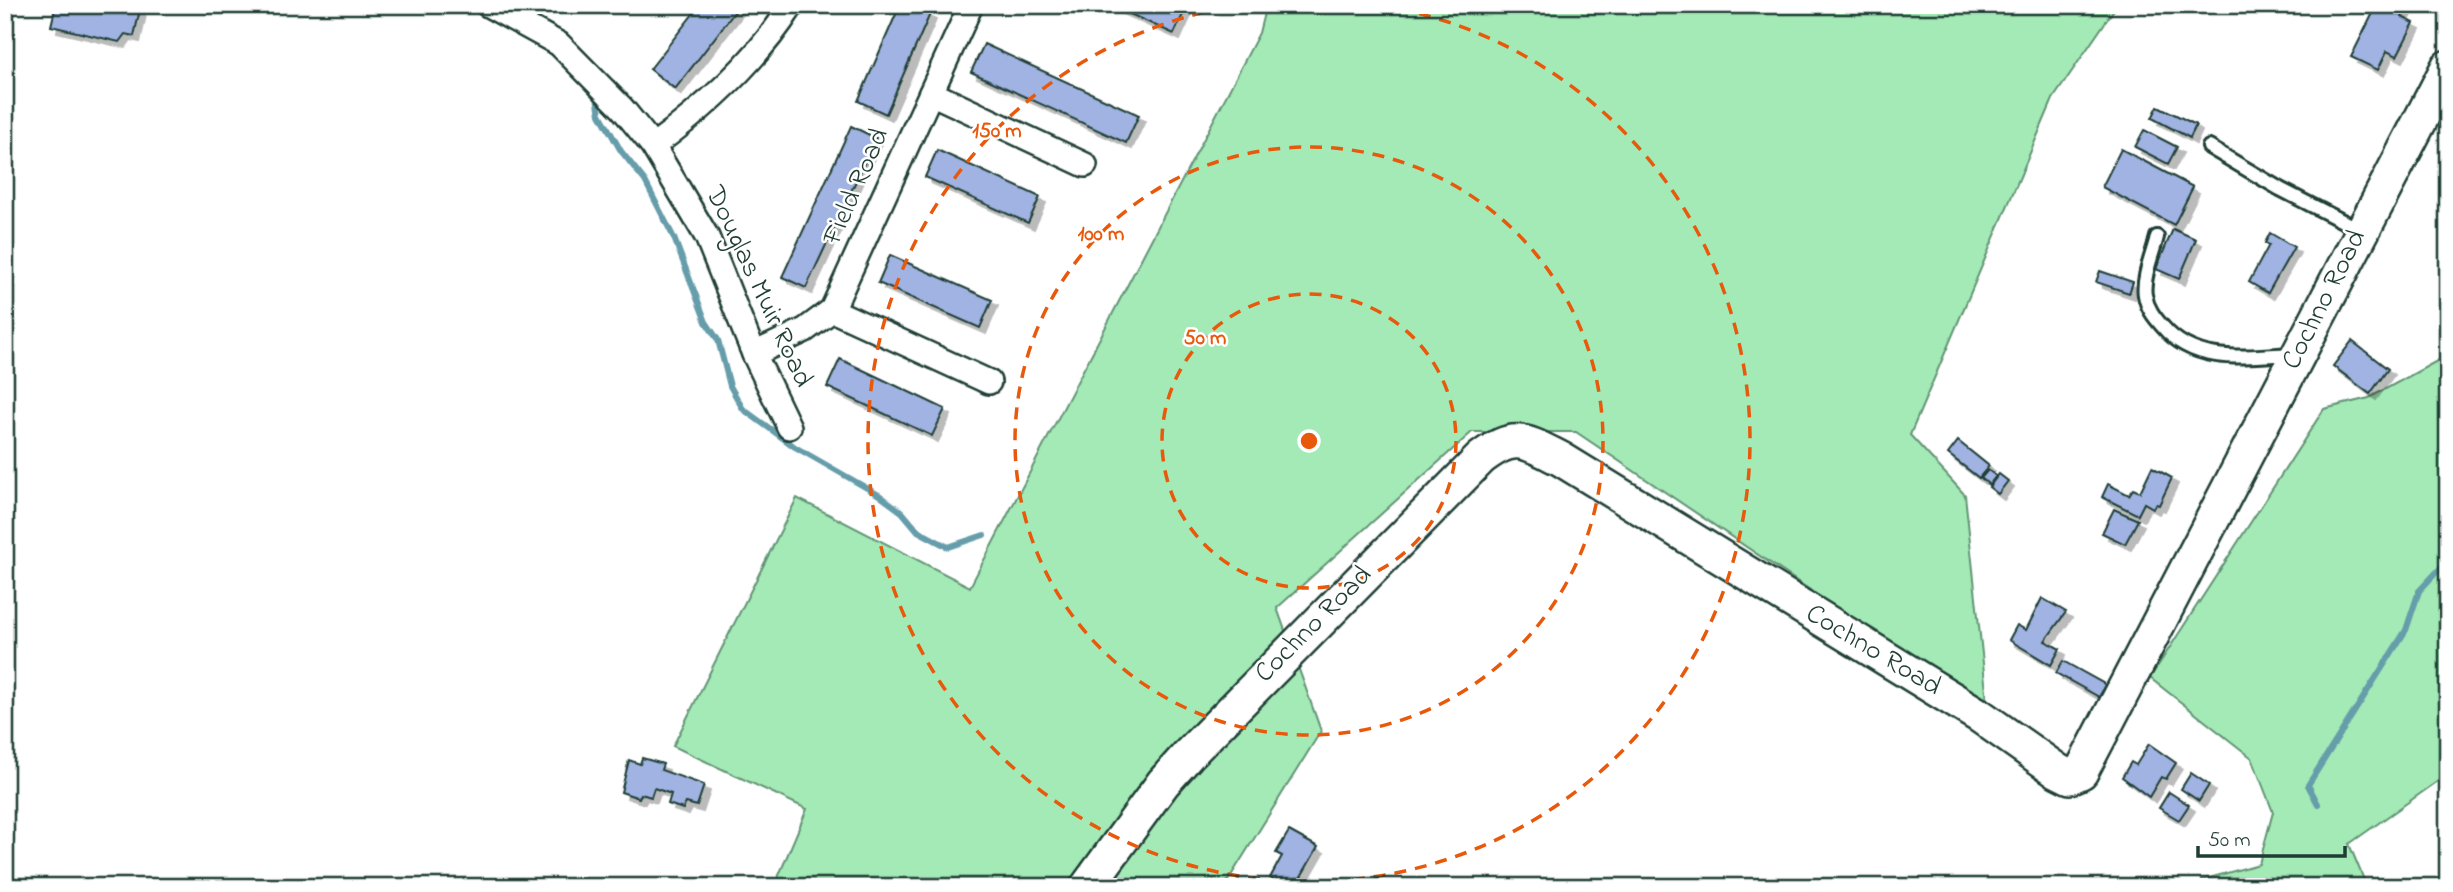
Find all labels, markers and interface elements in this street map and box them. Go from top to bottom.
text: 150 m [972,117,1022,147]
street label: Field Road [813,122,901,253]
street label: Douglas Muir Road [693,179,823,395]
text: 100 m [1078,220,1124,250]
street label: Cochno Road [2272,223,2378,377]
text: 50 m [1184,324,1226,354]
centre of rings [1297,429,1321,453]
street label: Cochno Road [1246,557,1382,693]
street label: Cochno Road [1797,594,1949,708]
scale bar [2198,815,2344,859]
text: 50 m [2208,826,2251,856]

